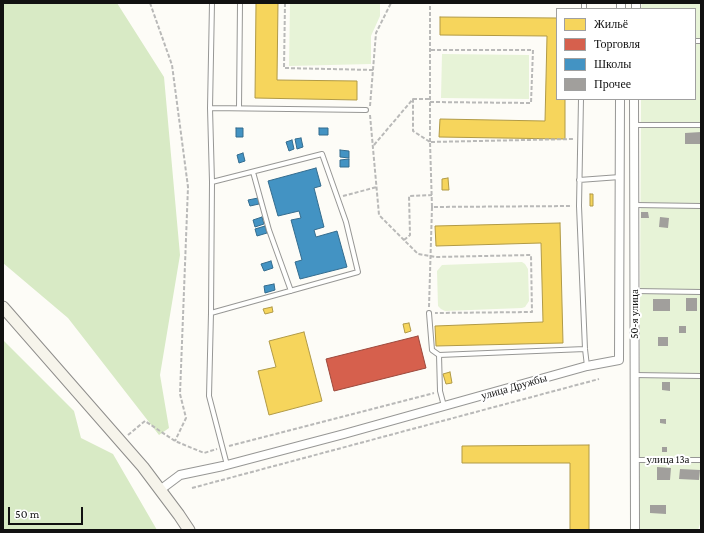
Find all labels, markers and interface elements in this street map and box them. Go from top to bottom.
legend [556,8,696,100]
text: Жильё [594,17,628,31]
text: Торговля [594,37,640,51]
text: Школы [594,57,631,71]
text: Прочее [594,77,631,91]
street label: 50-я улица [628,289,642,339]
street label: улица Дружбы [480,371,548,403]
street label: улица 13а [647,453,689,467]
scale bar [10,499,85,525]
text: 50 m [15,507,39,521]

